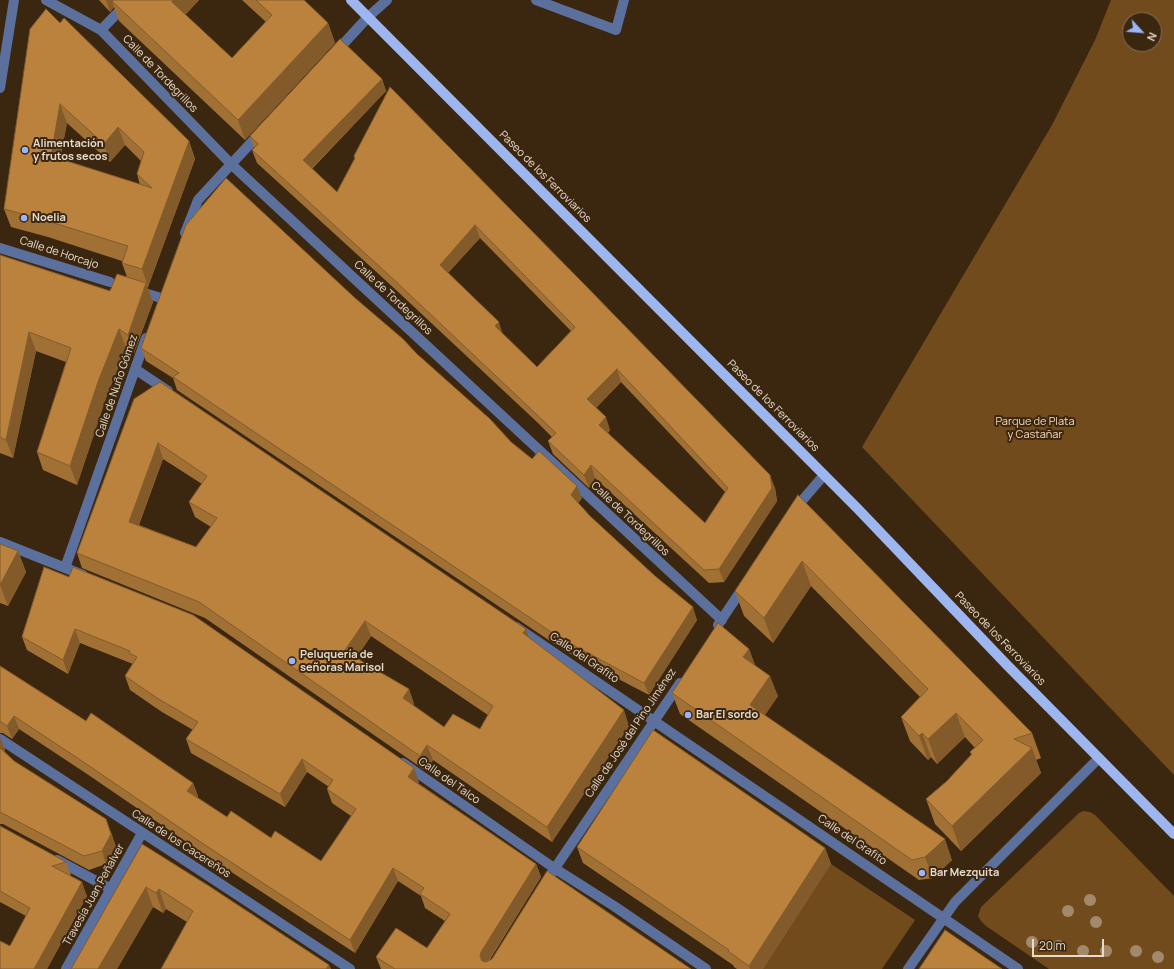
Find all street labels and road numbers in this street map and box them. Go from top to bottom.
street label: Calle de Tordegrillos [120,33,200,115]
street label: Paseo de los Ferroviarios [496,128,594,226]
street label: Calle de Horcajo [18,234,100,272]
street label: Calle de Tordegrillos [351,258,435,338]
street label: Calle de Nuño Gómez [93,333,141,439]
street label: Paseo de los Ferroviarios [724,357,822,455]
street label: Calle de Tordegrillos [588,479,672,559]
street label: Paseo de los Ferroviarios [952,590,1048,688]
street label: Calle del Grafito [547,630,621,686]
street label: Calle de José del Pino Jiménez [583,666,679,800]
street label: Calle del Talco [416,755,482,807]
street label: Calle de los Cacereños [129,807,233,881]
street label: Calle del Grafito [815,812,889,868]
street label: Travesía Juan Peñalver [60,842,128,948]

